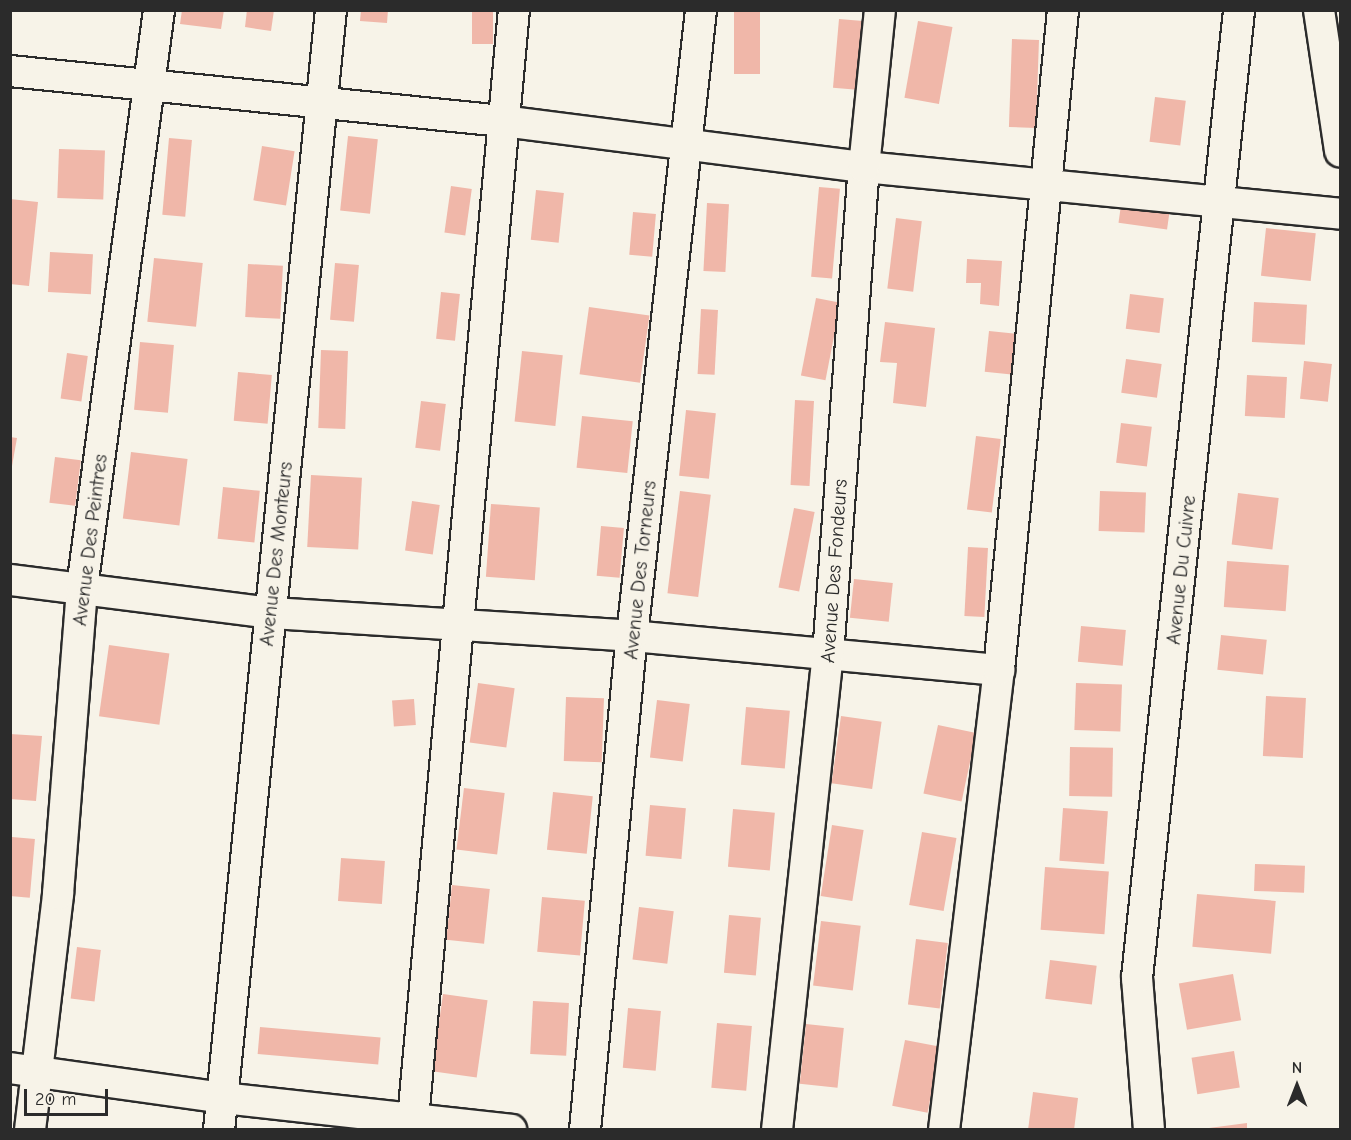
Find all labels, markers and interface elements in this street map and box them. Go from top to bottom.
street label: Avenue Des Peintres [68,453,112,627]
street label: Avenue Des Monteurs [254,461,298,647]
street label: Avenue Des Fondeurs [816,478,852,664]
street label: Avenue Des Torneurs [619,479,661,661]
street label: Avenue Du Cuivre [1161,494,1201,646]
north arrow [1267,1056,1327,1116]
text: N [1292,1059,1302,1077]
scale bar [27,1077,111,1115]
text: 20 m [35,1089,76,1110]

